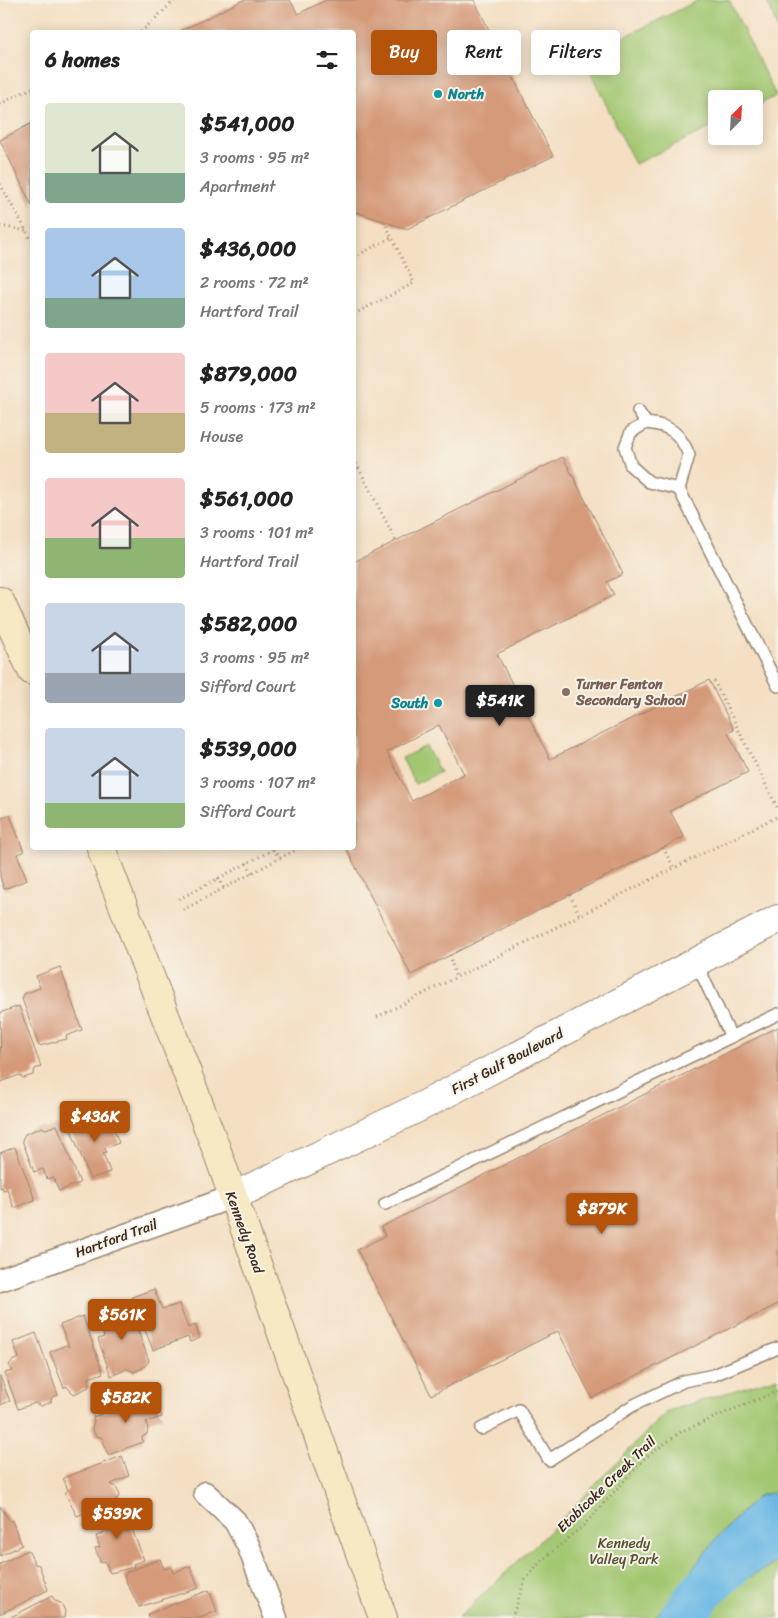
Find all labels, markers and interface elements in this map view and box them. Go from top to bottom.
chip: Buy [371,30,437,75]
chip: Rent [447,30,521,75]
chip: Filters [531,30,620,75]
text: 6 homes [45,41,120,79]
icon: filters [313,46,341,74]
place label: North [447,82,485,107]
marker: North [432,88,444,100]
north arrow [708,90,762,145]
map controls [708,90,763,145]
text: $541,000 [200,105,295,143]
icon: home [85,123,145,183]
text: 3 rooms · 95 m² [200,143,310,172]
text: Apartment [200,172,276,201]
text: $436,000 [200,230,296,268]
icon: home [85,248,145,308]
text: 2 rooms · 72 m² [200,268,309,297]
text: Hartford Trail [200,297,299,326]
text: $879,000 [200,355,297,393]
icon: home [85,373,145,433]
text: 5 rooms · 173 m² [200,393,316,422]
text: House [200,422,243,451]
text: $561,000 [200,480,293,518]
icon: home [85,498,145,558]
text: 3 rooms · 101 m² [200,518,314,547]
text: Hartford Trail [200,547,299,576]
text: $582,000 [200,605,297,643]
icon: home [85,623,145,683]
text: 3 rooms · 95 m² [200,643,310,672]
text: Sifford Court [200,672,296,701]
place label: Turner Fenton Secondary School [575,672,687,713]
pin: $541K [465,684,535,727]
text: $541K [476,686,524,715]
marker: Turner Fenton Secondary School [560,686,572,698]
place label: South [390,691,429,716]
marker: South [432,697,444,709]
text: $539,000 [200,730,297,768]
icon: home [85,748,145,808]
text: 3 rooms · 107 m² [200,768,316,797]
text: Sifford Court [200,797,296,826]
street label: First Gulf Boulevard [447,1021,569,1102]
pin: $436K [60,1100,130,1143]
text: $436K [71,1102,119,1131]
street label: Kennedy Road [218,1187,272,1278]
pin: $879K [567,1192,637,1235]
text: $879K [577,1194,627,1223]
street label: Hartford Trail [71,1212,162,1265]
pin: $561K [87,1298,157,1341]
text: $561K [99,1300,145,1329]
pin: $582K [91,1382,161,1424]
text: $582K [101,1383,151,1412]
street label: Etobicoke Creek Trail [551,1429,663,1539]
pin: $539K [82,1498,152,1540]
text: $539K [93,1499,141,1528]
park label: Kennedy Valley Park [589,1531,659,1572]

